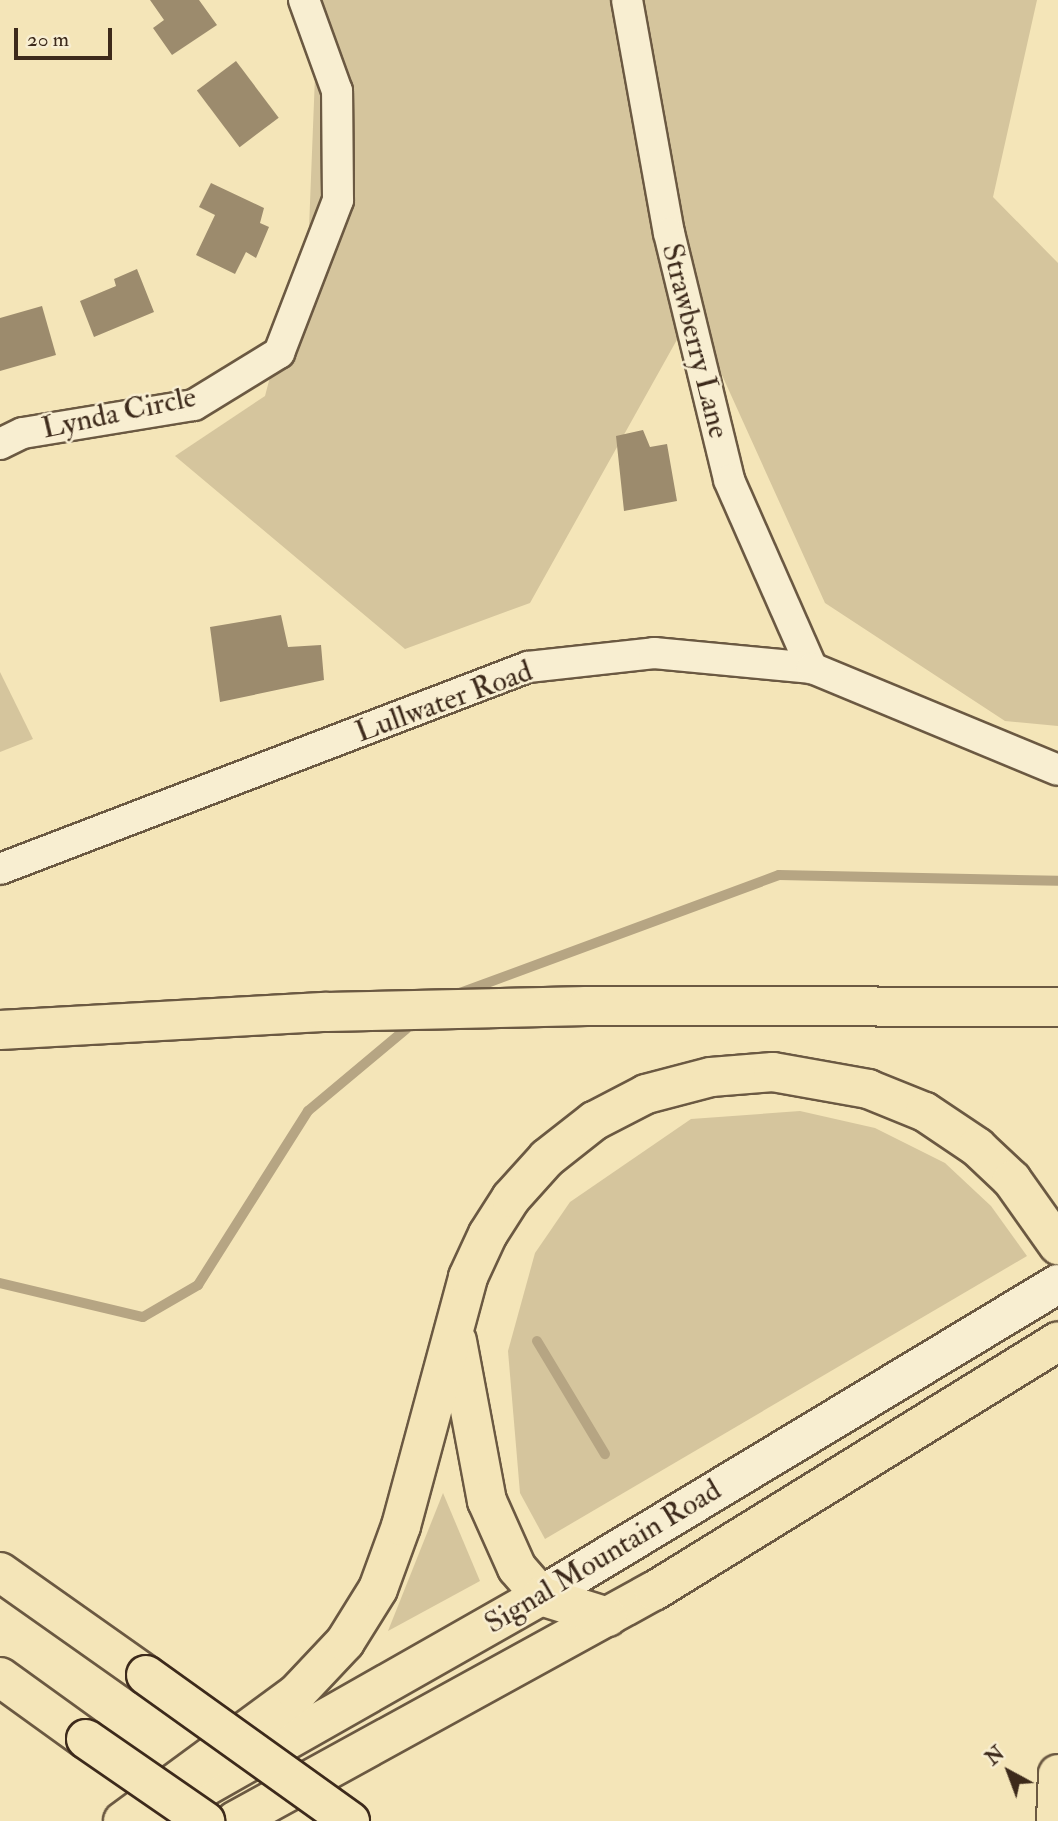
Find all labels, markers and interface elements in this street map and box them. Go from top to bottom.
scale bar [18,14,116,58]
text: 20 m [27,26,69,53]
street label: Strawberry Lane [653,240,737,442]
street label: Lynda Circle [39,379,199,447]
street label: Lullwater Road [351,653,537,751]
street label: Signal Mountain Road [478,1472,728,1642]
north arrow [974,1737,1044,1807]
text: N [981,1742,1010,1771]

